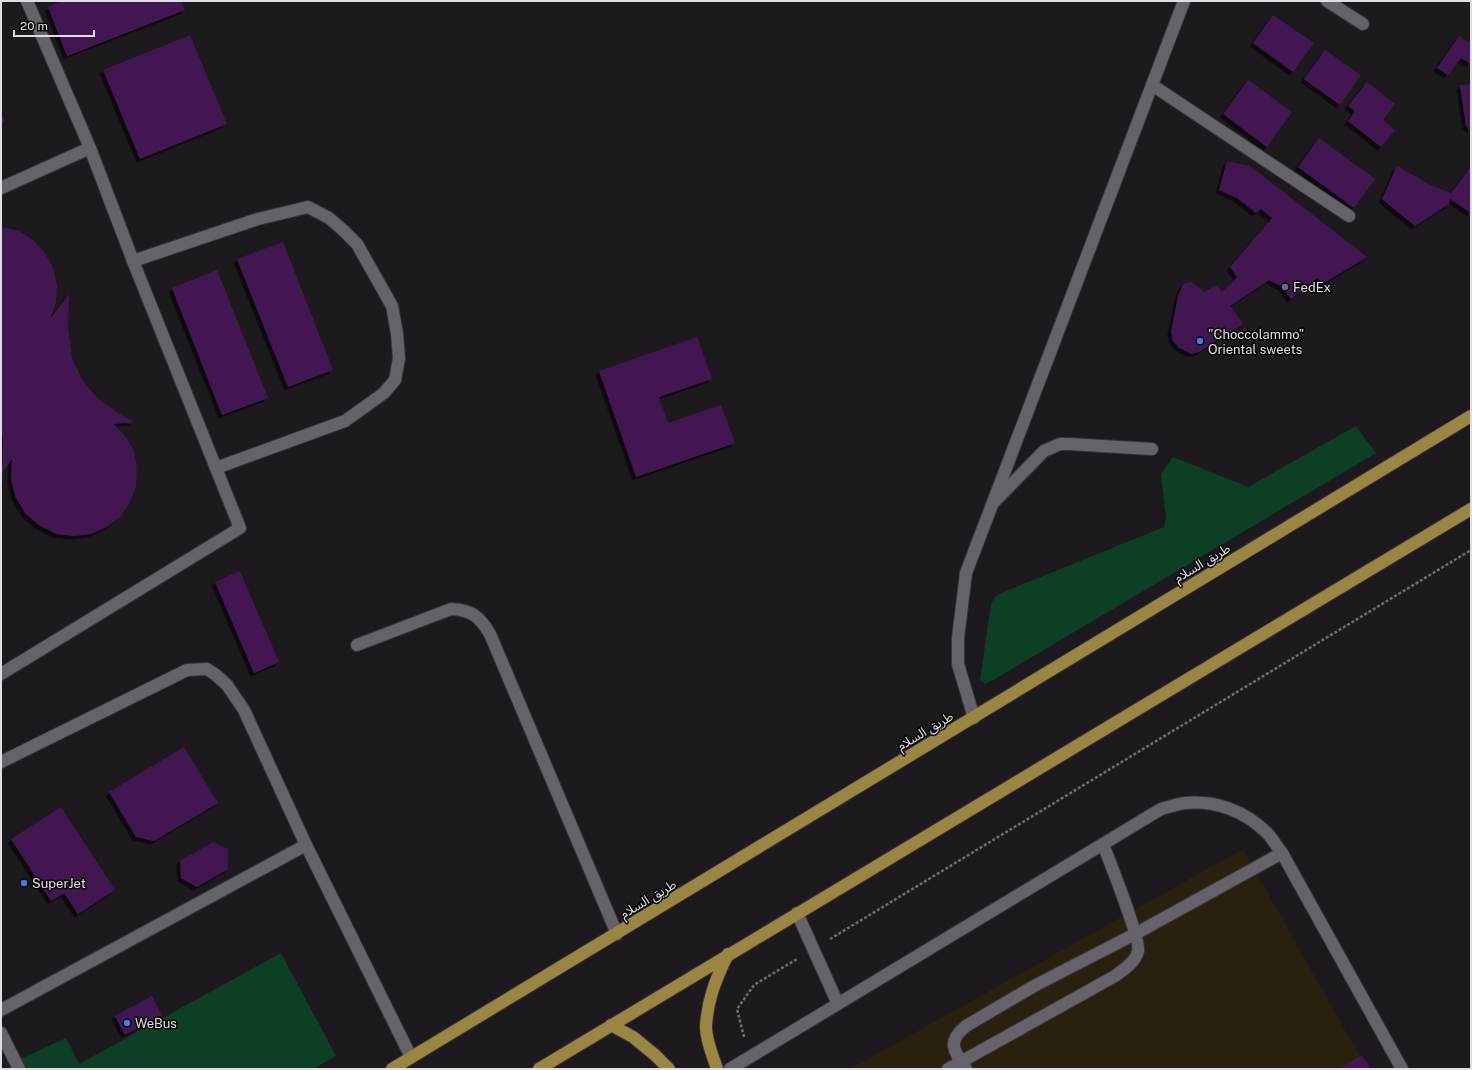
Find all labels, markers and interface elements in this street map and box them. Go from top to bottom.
scale bar [14,12,94,38]
text: 20 m [20,19,48,33]
place label: FedEx [1293,280,1331,295]
marker: FedEx [1280,282,1290,292]
place label: "Choccolammo" Oriental sweets [1208,327,1304,357]
marker: "Choccolammo" Oriental sweets [1195,336,1205,346]
street label: طريق السلام [1171,540,1234,587]
street label: طريق السلام [894,708,957,755]
place label: SuperJet [32,876,86,891]
street label: طريق السلام [617,876,680,923]
marker: SuperJet [19,878,29,888]
place label: WeBus [135,1016,177,1031]
marker: WeBus [122,1018,132,1028]

